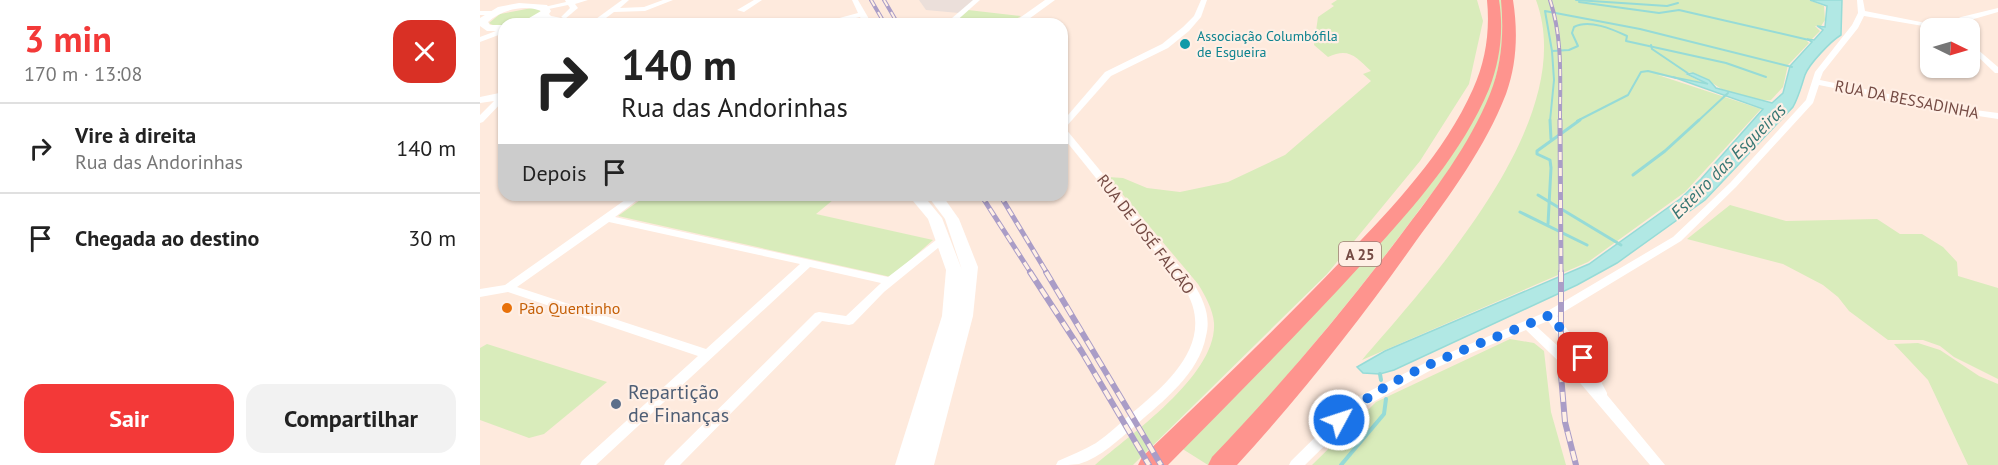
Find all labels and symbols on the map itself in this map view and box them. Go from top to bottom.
north arrow [1920,18,1980,78]
place label: Associação Columbófila de Esgueira [1197,27,1338,61]
marker: Associação Columbófila de Esgueira [1178,37,1192,51]
street label: RUA DA BESSADINHA [1833,75,1981,123]
water label: Esteiro das Esgueiras [1665,98,1791,224]
street label: RUA DE JOSÉ FALCÃO [1093,170,1199,298]
road number: A 25 [1339,242,1381,266]
place label: Pão Quentinho [519,298,620,318]
marker: Pão Quentinho [500,301,514,315]
pin [1557,332,1608,383]
place label: Repartição de Finanças [628,379,729,428]
position arrow [1307,388,1371,452]
marker: Repartição de Finanças [609,397,623,411]

